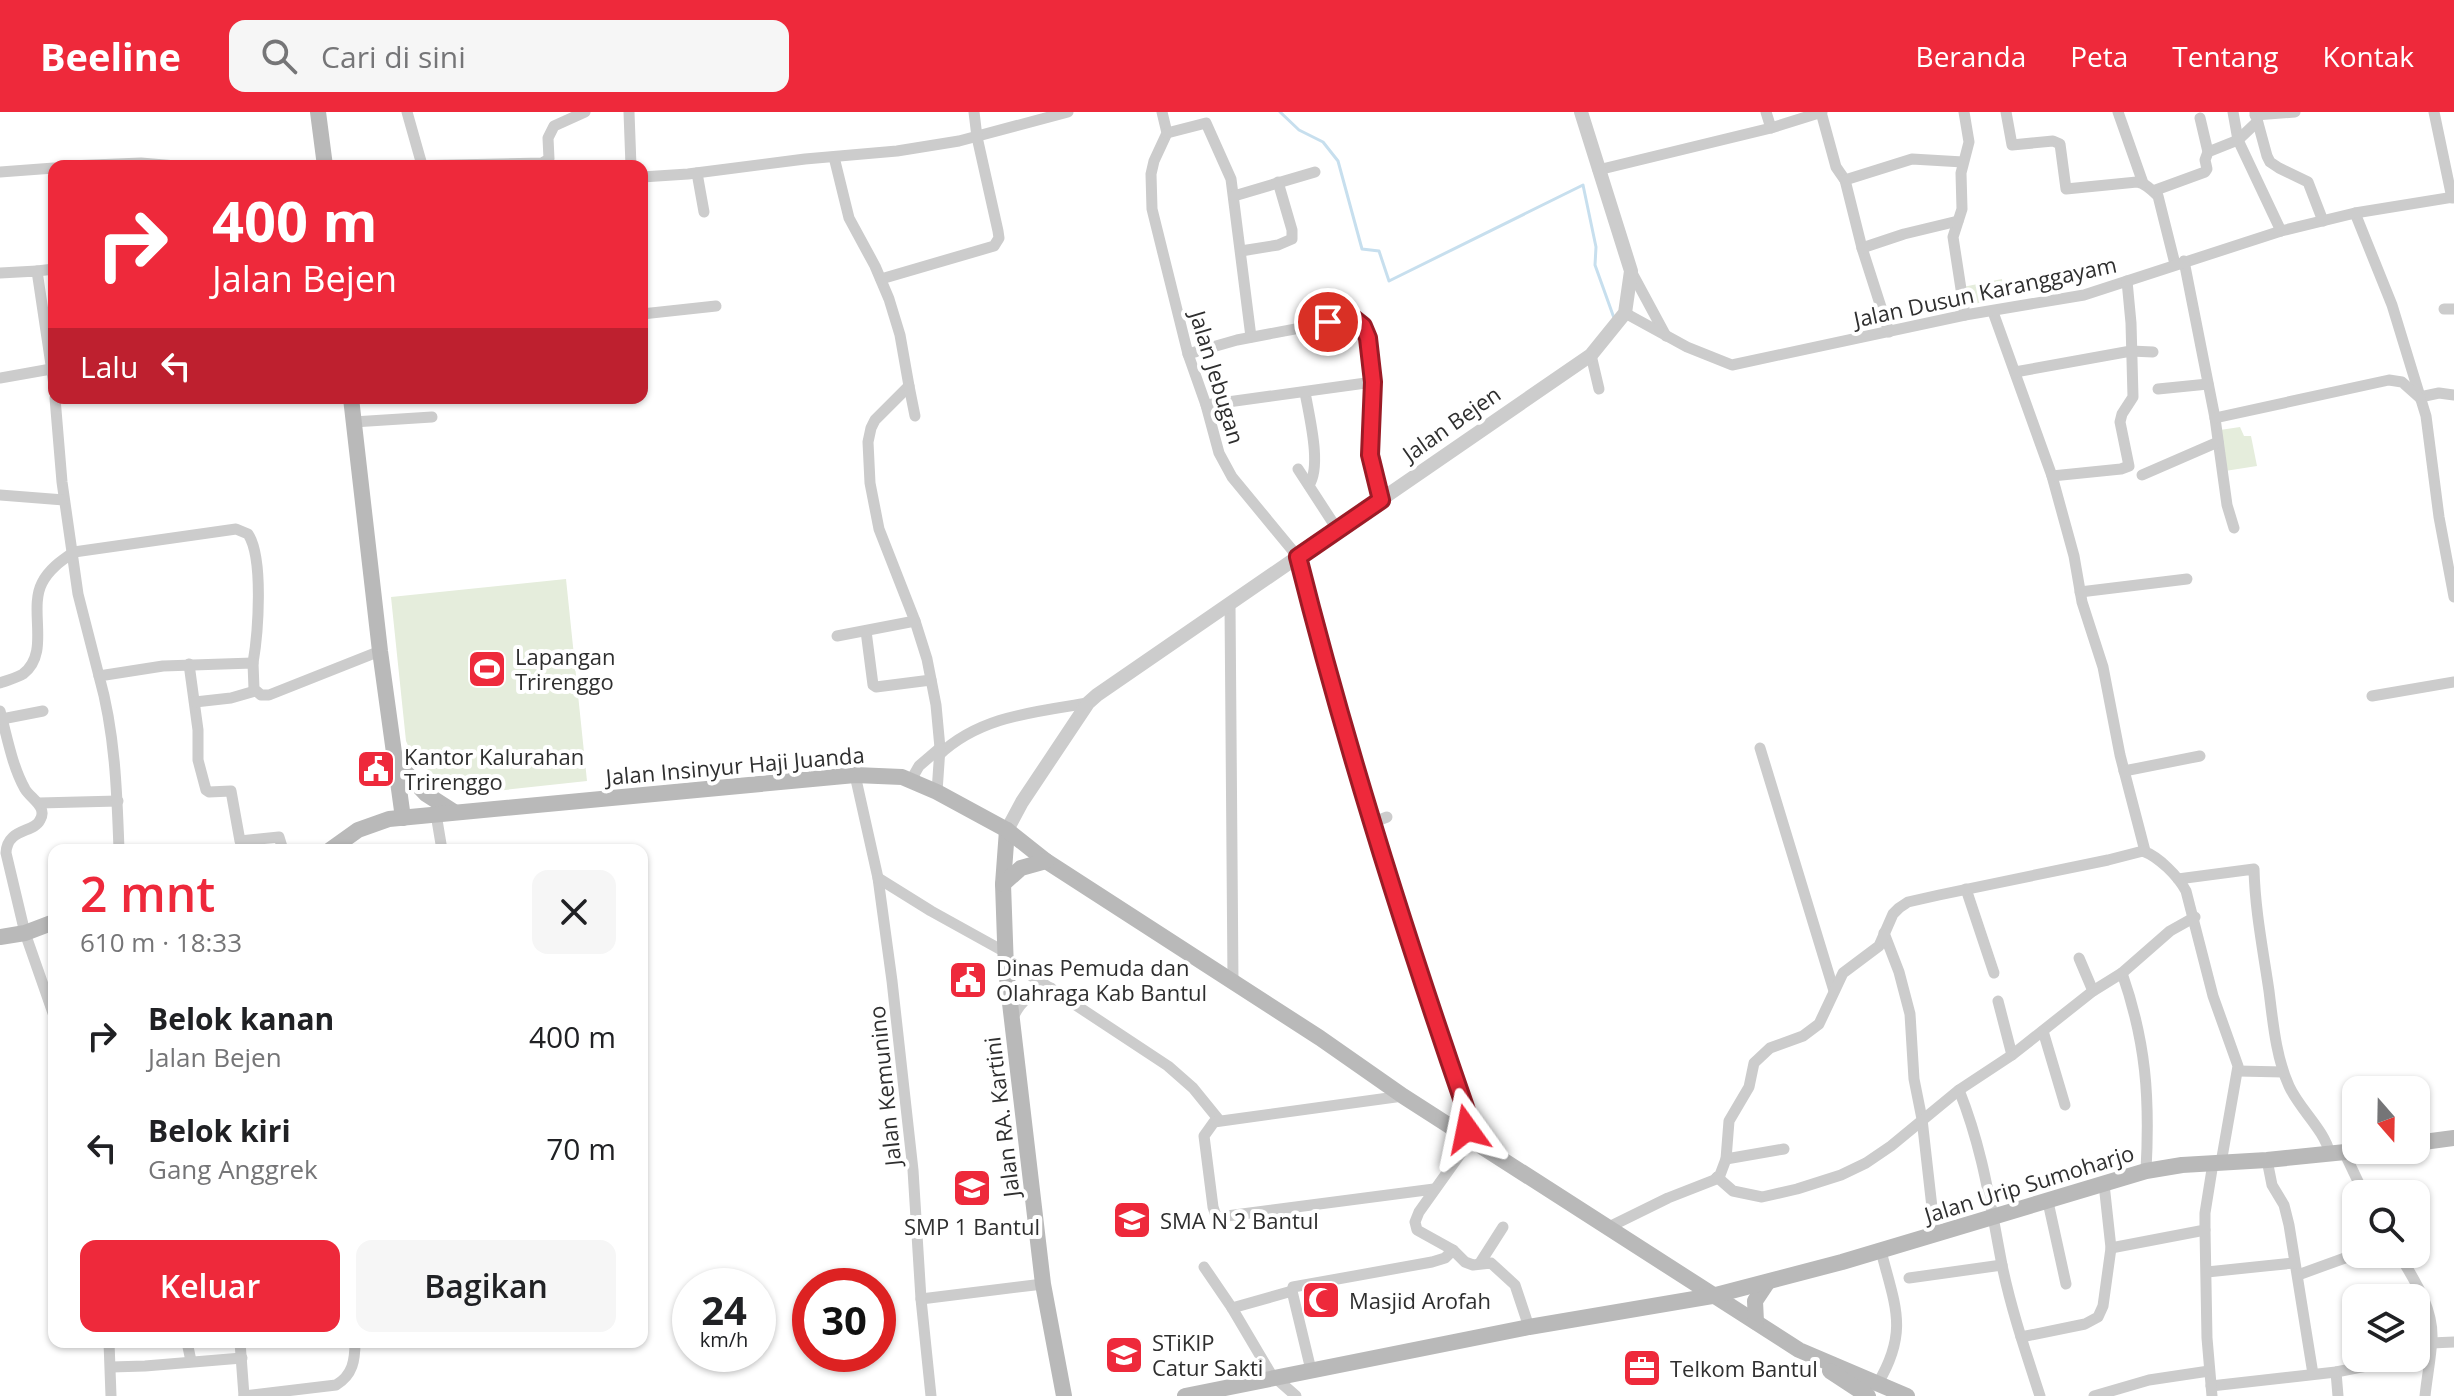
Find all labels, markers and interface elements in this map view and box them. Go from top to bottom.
search box [229,20,789,92]
text: Beeline [40,30,181,82]
icon: search [257,34,301,78]
text: Cari di sini [321,36,466,77]
text: Beranda [1916,37,2026,75]
text: Peta [2070,37,2128,75]
text: Tentang [2172,37,2279,75]
text: Kontak [2323,37,2414,75]
text: 400 m [212,182,378,258]
icon: right [80,192,184,296]
street label: Jalan Dusun Karanggayam [1849,248,2119,334]
text: Jalan Bejen [212,254,397,303]
pin [1294,288,1362,356]
icon: arrive [1306,300,1350,344]
street label: Jalan Jebugan [1183,305,1253,447]
icon: left [154,344,198,388]
text: Lalu [80,346,138,387]
street label: Jalan Bejen [1394,378,1506,469]
place label: Lapangan Trirenggo [515,641,616,696]
sports icon: Lapangan Trirenggo [466,648,508,690]
street label: Jalan Insinyur Haji Juanda [602,739,866,791]
place label: Kantor Kalurahan Trirenggo [404,741,584,796]
public building icon: Kantor Kalurahan Trirenggo [355,748,397,790]
text: 2 mnt [80,861,215,926]
button: close [532,870,616,954]
text: 610 m · 18:33 [80,924,242,960]
place label: Dinas Pemuda dan Olahraga Kab Bantul [996,952,1207,1007]
public building icon: Dinas Pemuda dan Olahraga Kab Bantul [947,959,989,1001]
text: Belok kanan [148,998,334,1039]
street label: Jalan Kemunino [861,1005,908,1169]
icon: right [80,1014,124,1058]
text: 400 m [529,1016,616,1057]
street label: Jalan RA. Kartini [976,1035,1026,1201]
text: Jalan Bejen [148,1039,282,1075]
north arrow [2342,1076,2430,1164]
map controls [2342,1076,2430,1372]
position arrow [1425,1087,1509,1171]
text: Belok kiri [148,1110,291,1151]
icon: left [80,1126,124,1170]
text: 70 m [546,1128,616,1169]
street label: Jalan Urip Sumoharjo [1919,1137,2137,1230]
text: Gang Anggrek [148,1151,318,1187]
school or university icon: SMP 1 Bantul [951,1167,993,1209]
button: search [2342,1180,2430,1268]
school or university icon: SMA N 2 Bantul [1111,1199,1153,1241]
place label: SMA N 2 Bantul [1160,1205,1319,1235]
place label: SMP 1 Bantul [904,1211,1040,1241]
button: Keluar [80,1240,340,1332]
button: Bagikan [356,1240,616,1332]
speed limit sign: 30 [792,1268,896,1372]
mosque icon: Masjid Arofah [1300,1279,1342,1321]
text: 24 [701,1282,747,1337]
button: layers [2342,1284,2430,1372]
place label: Masjid Arofah [1349,1285,1491,1315]
text: km/h [700,1326,748,1353]
place label: STiKIP Catur Sakti [1152,1327,1263,1382]
school or university icon: STiKIP Catur Sakti [1103,1334,1145,1376]
office icon: Telkom Bantul [1621,1347,1663,1389]
place label: Telkom Bantul [1670,1353,1818,1383]

